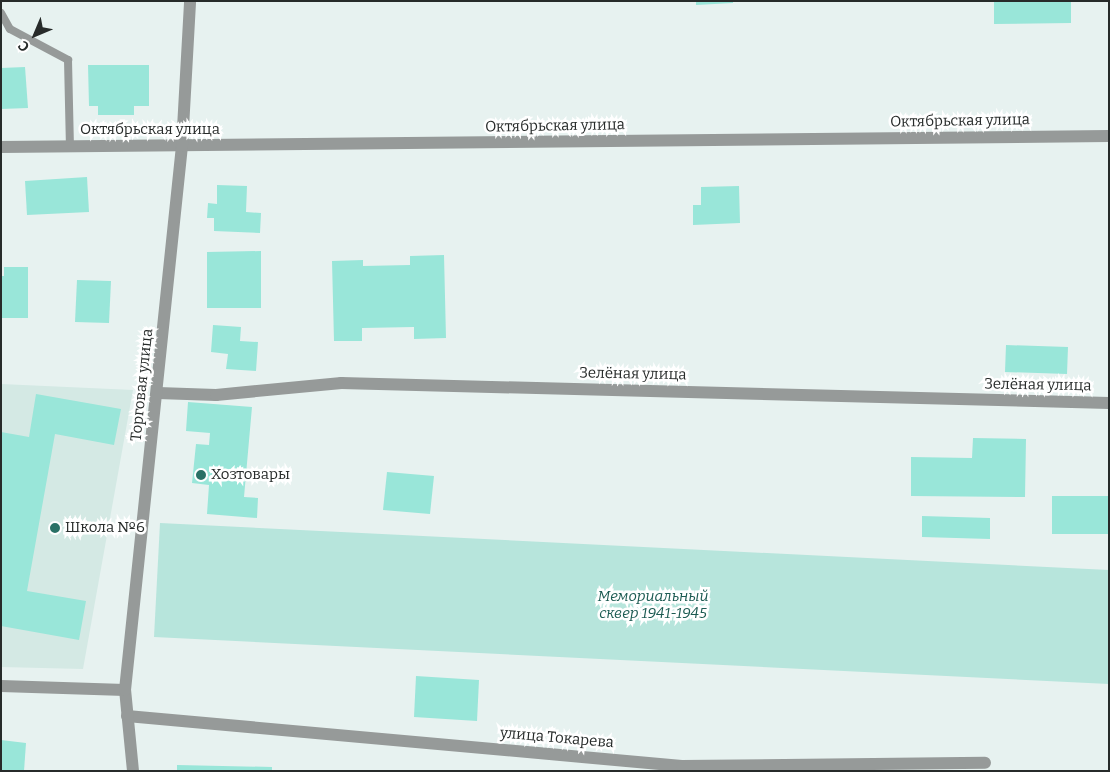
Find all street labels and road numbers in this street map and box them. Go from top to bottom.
street label: Октябрьская улица [890,111,1030,131]
street label: Октябрьская улица [485,116,625,136]
street label: Октябрьская улица [80,121,220,139]
street label: Торговая улица [127,328,157,442]
street label: Зелёная улица [579,364,687,384]
street label: Зелёная улица [984,375,1092,395]
street label: улица Токарева [499,724,615,752]

